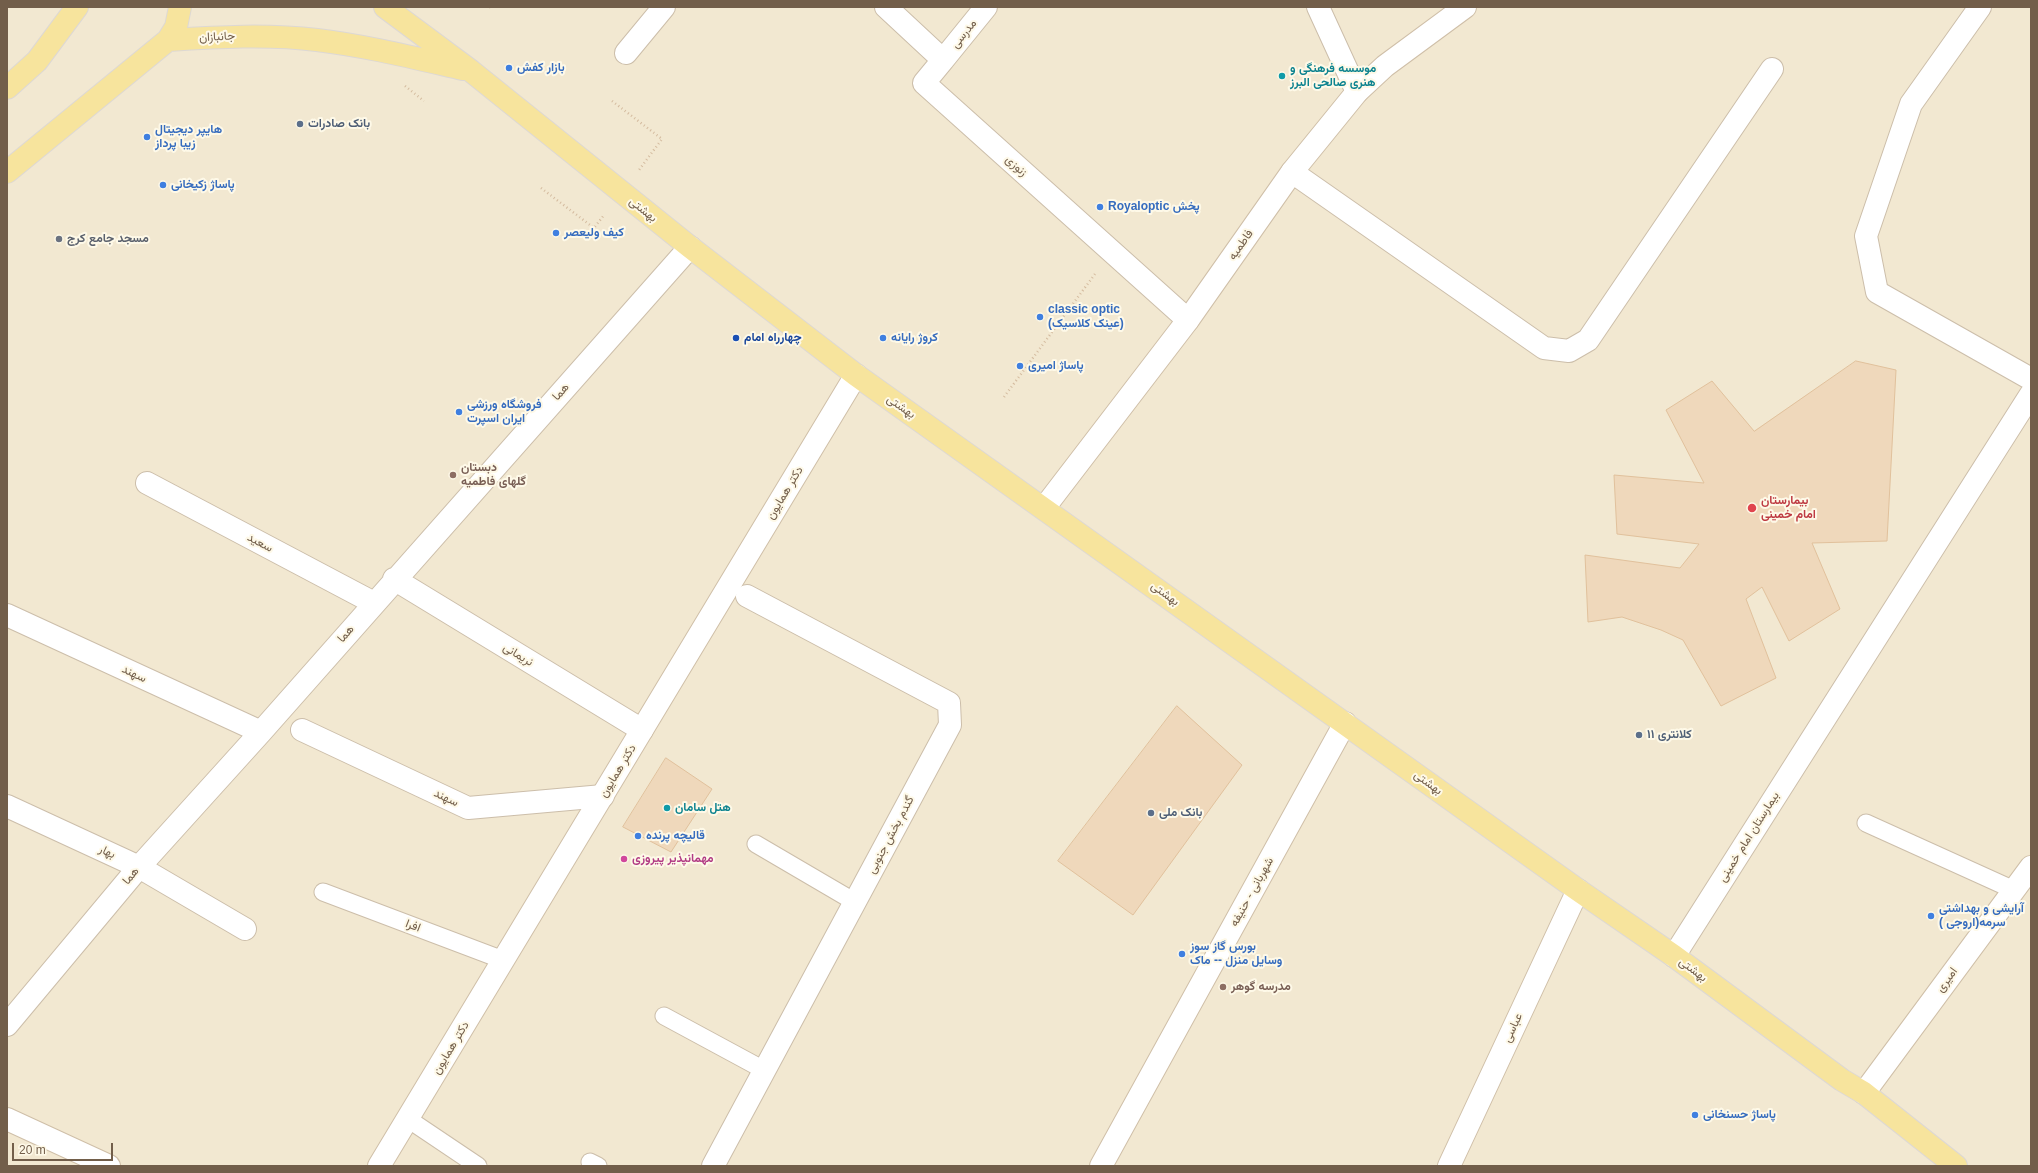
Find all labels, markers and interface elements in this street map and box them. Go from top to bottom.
street label: مدرسی [948,17,980,51]
street label: جانبازان [199,29,235,45]
place label: بازار کفش [517,61,565,75]
place label: موسسه فرهنگی و هنری صالحی البرز [1290,62,1376,90]
marker: بازار کفش [504,63,514,73]
marker: موسسه فرهنگی و هنری صالحی البرز [1277,71,1287,81]
place label: بانک صادرات [308,117,370,131]
marker: بانک صادرات [295,119,305,129]
place label: هایپر دیجیتال زیبا پرداز [155,123,222,151]
marker: هایپر دیجیتال زیبا پرداز [142,132,152,142]
street label: زنوزی [1002,152,1030,180]
place label: پاساژ زکیخانی [171,178,235,192]
marker: پاساژ زکیخانی [158,180,168,190]
street label: بهشتی [626,194,660,226]
place label: Royaloptic پخش [1108,200,1200,214]
marker: Royaloptic پخش [1095,202,1105,212]
place label: کیف ولیعصر [564,226,624,240]
street label: فاطمیه [1225,227,1257,263]
marker: کیف ولیعصر [551,228,561,238]
place label: مسجد جامع کرج [67,232,149,246]
marker: مسجد جامع کرج [54,234,64,244]
place label: classic optic (عینک کلاسیک) [1048,303,1124,331]
marker: classic optic (عینک کلاسیک) [1035,312,1045,322]
place label: چهارراه امام [744,331,802,345]
place label: کروژ رایانه [891,331,938,345]
marker: چهارراه امام [731,333,741,343]
marker: کروژ رایانه [878,333,888,343]
place label: پاساژ امیری [1028,359,1084,373]
marker: پاساژ امیری [1015,361,1025,371]
street label: هما [550,380,572,404]
street label: بهشتی [884,392,918,422]
place label: فروشگاه ورزشی ایران اسپرت [467,398,542,426]
marker: فروشگاه ورزشی ایران اسپرت [454,407,464,417]
place label: دبستان گلهای فاطمیه [461,461,526,489]
street label: دکتر همایون [764,464,806,522]
marker: دبستان گلهای فاطمیه [448,470,458,480]
place label: بیمارستان امام خمینی [1761,494,1816,522]
marker: بیمارستان امام خمینی [1746,502,1758,514]
street label: سعید [245,530,275,556]
street label: بهشتی [1148,579,1182,609]
street label: هما [335,622,357,646]
street label: نریمانی [500,640,536,670]
street label: سهند [119,662,149,686]
place label: کلانتری ۱۱ [1647,728,1692,742]
marker: کلانتری ۱۱ [1634,730,1644,740]
street label: دکتر همایون [597,742,639,800]
street label: بهشتی [1411,768,1445,798]
street label: سهند [431,786,461,810]
street label: بیمارستان امام خمینی [1715,789,1783,885]
street label: گندم بخش جنوبی [864,794,918,876]
place label: هتل سامان [675,801,731,815]
marker: هتل سامان [662,803,672,813]
place label: بانک ملی [1159,806,1202,820]
marker: بانک ملی [1146,808,1156,818]
place label: قالیچه پرنده [646,829,705,843]
marker: قالیچه پرنده [633,831,643,841]
street label: بهار [96,842,118,862]
place label: مهمانپذیر پیروزی [632,852,714,866]
marker: مهمانپذیر پیروزی [619,854,629,864]
street label: شهربانی - حنیفه [1227,855,1277,929]
street label: هما [120,864,142,888]
place label: آرایشی و بهداشتی سرمه(اروجی ) [1939,902,2024,930]
marker: آرایشی و بهداشتی سرمه(اروجی ) [1926,911,1936,921]
street label: افرا [403,917,423,935]
place label: بورس گاز سوز وسایل منزل -- ماک [1190,940,1282,968]
marker: بورس گاز سوز وسایل منزل -- ماک [1177,949,1187,959]
street label: بهشتی [1676,955,1710,985]
street label: امیری [1933,965,1961,995]
place label: مدرسه گوهر [1231,980,1291,994]
marker: مدرسه گوهر [1218,982,1228,992]
street label: عباسی [1500,1011,1526,1045]
street label: دکتر همایون [430,1019,472,1077]
place label: پاساژ حسنخانی [1703,1108,1776,1122]
marker: پاساژ حسنخانی [1690,1110,1700,1120]
scale bar [14,1135,115,1161]
text: 20 m [19,1143,46,1157]

